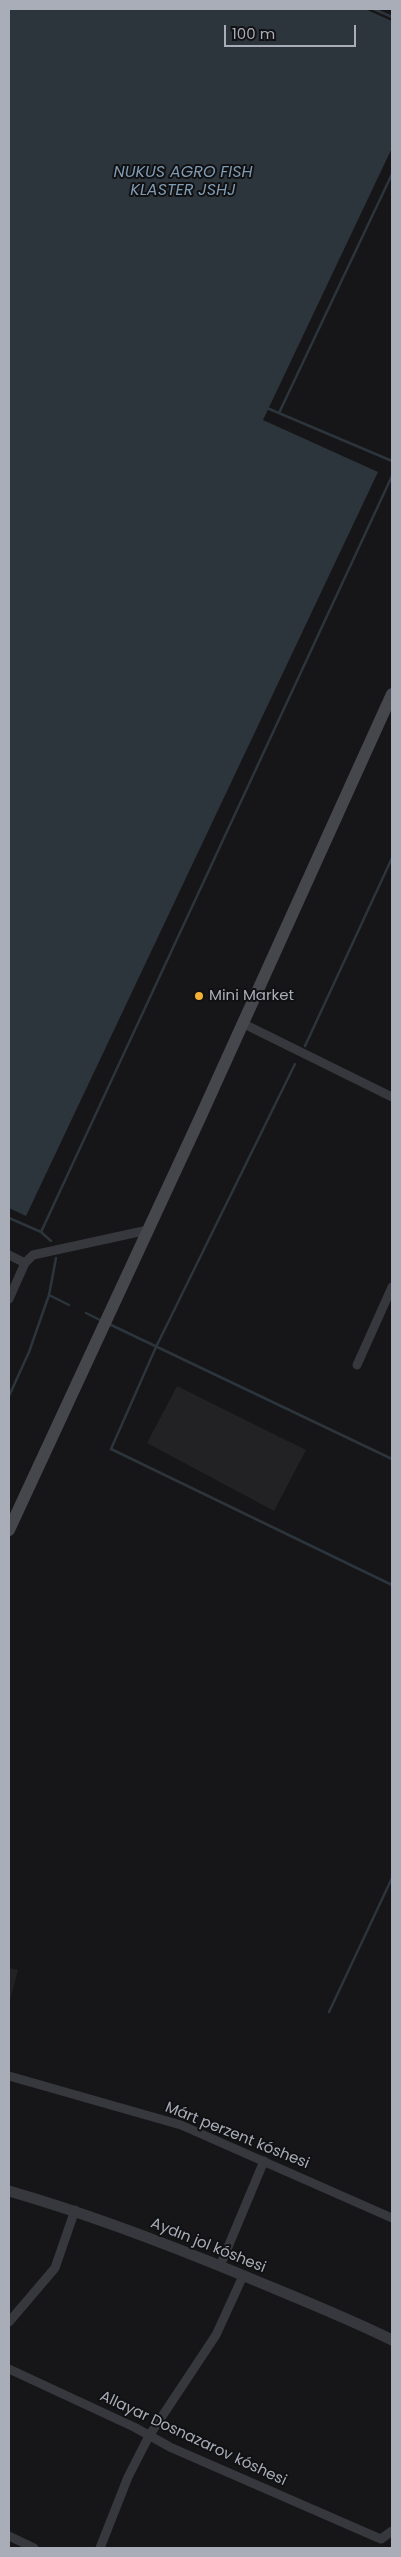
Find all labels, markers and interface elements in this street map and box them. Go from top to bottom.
scale bar [226,15,358,47]
text: 100 m [232,23,275,44]
water label: NUKUS AGRO FISH KLASTER JSHJ [113,163,253,201]
place label: Mini Market [209,987,294,1005]
marker: Mini Market [193,990,205,1002]
street label: Márt perzent kóshesi [162,2099,312,2173]
street label: Aydın jol kóshesi [148,2215,268,2277]
street label: Allayar Dosnazarov kóshesi [97,2388,289,2490]

